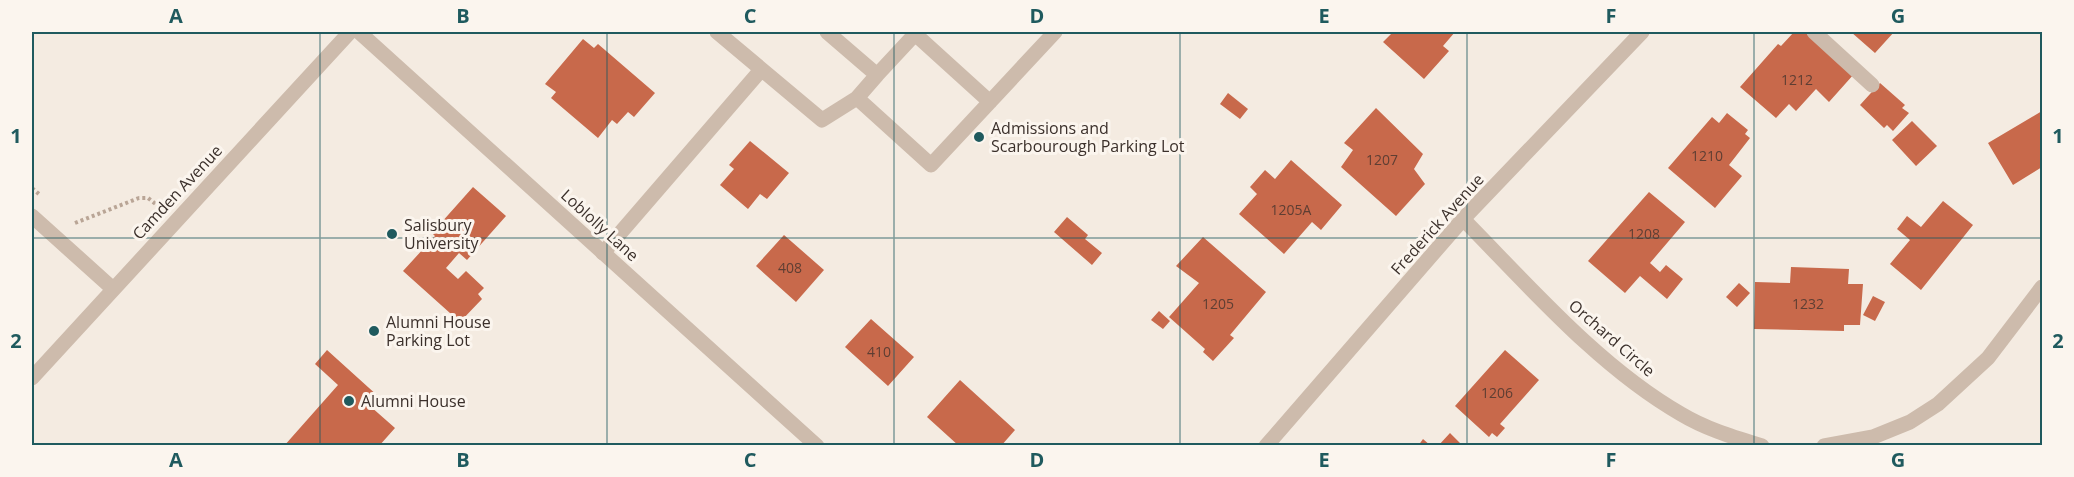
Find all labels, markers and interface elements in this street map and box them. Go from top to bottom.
text: A [169,2,183,29]
text: B [456,2,470,29]
text: C [744,2,757,29]
text: D [1030,2,1044,29]
text: E [1318,2,1330,29]
text: F [1606,2,1616,29]
text: G [1891,2,1905,29]
house number: 1212 [1781,70,1813,89]
place label: Admissions and Scarbourough Parking Lot [991,117,1185,157]
text: 1 [10,122,22,149]
text: 1 [2052,122,2064,149]
marker: Admissions and Scarbourough Parking Lot [972,130,986,144]
street label: Camden Avenue [127,140,227,244]
house number: 1210 [1691,146,1723,165]
house number: 1207 [1366,150,1398,169]
street label: Frederick Avenue [1386,169,1488,279]
street label: Loblolly Lane [556,184,644,266]
house number: 1205A [1271,200,1312,219]
place label: Salisbury University [404,214,479,254]
house number: 1208 [1628,224,1660,243]
marker: Salisbury University [385,227,399,241]
house number: 408 [778,258,802,277]
house number: 1205 [1202,294,1234,313]
house number: 1232 [1792,294,1824,313]
street label: Orchard Circle [1564,295,1660,381]
place label: Alumni House Parking Lot [386,311,491,351]
marker: Alumni House Parking Lot [367,324,381,338]
text: 2 [10,327,22,354]
text: 2 [2052,327,2064,354]
house number: 410 [867,342,891,361]
house number: 1206 [1481,383,1513,402]
place label: Alumni House [361,390,466,412]
marker: Alumni House [342,394,356,408]
text: A [169,446,183,473]
text: B [456,446,470,473]
text: C [744,446,757,473]
text: D [1030,446,1044,473]
text: E [1318,446,1330,473]
text: F [1606,446,1616,473]
text: G [1891,446,1905,473]

